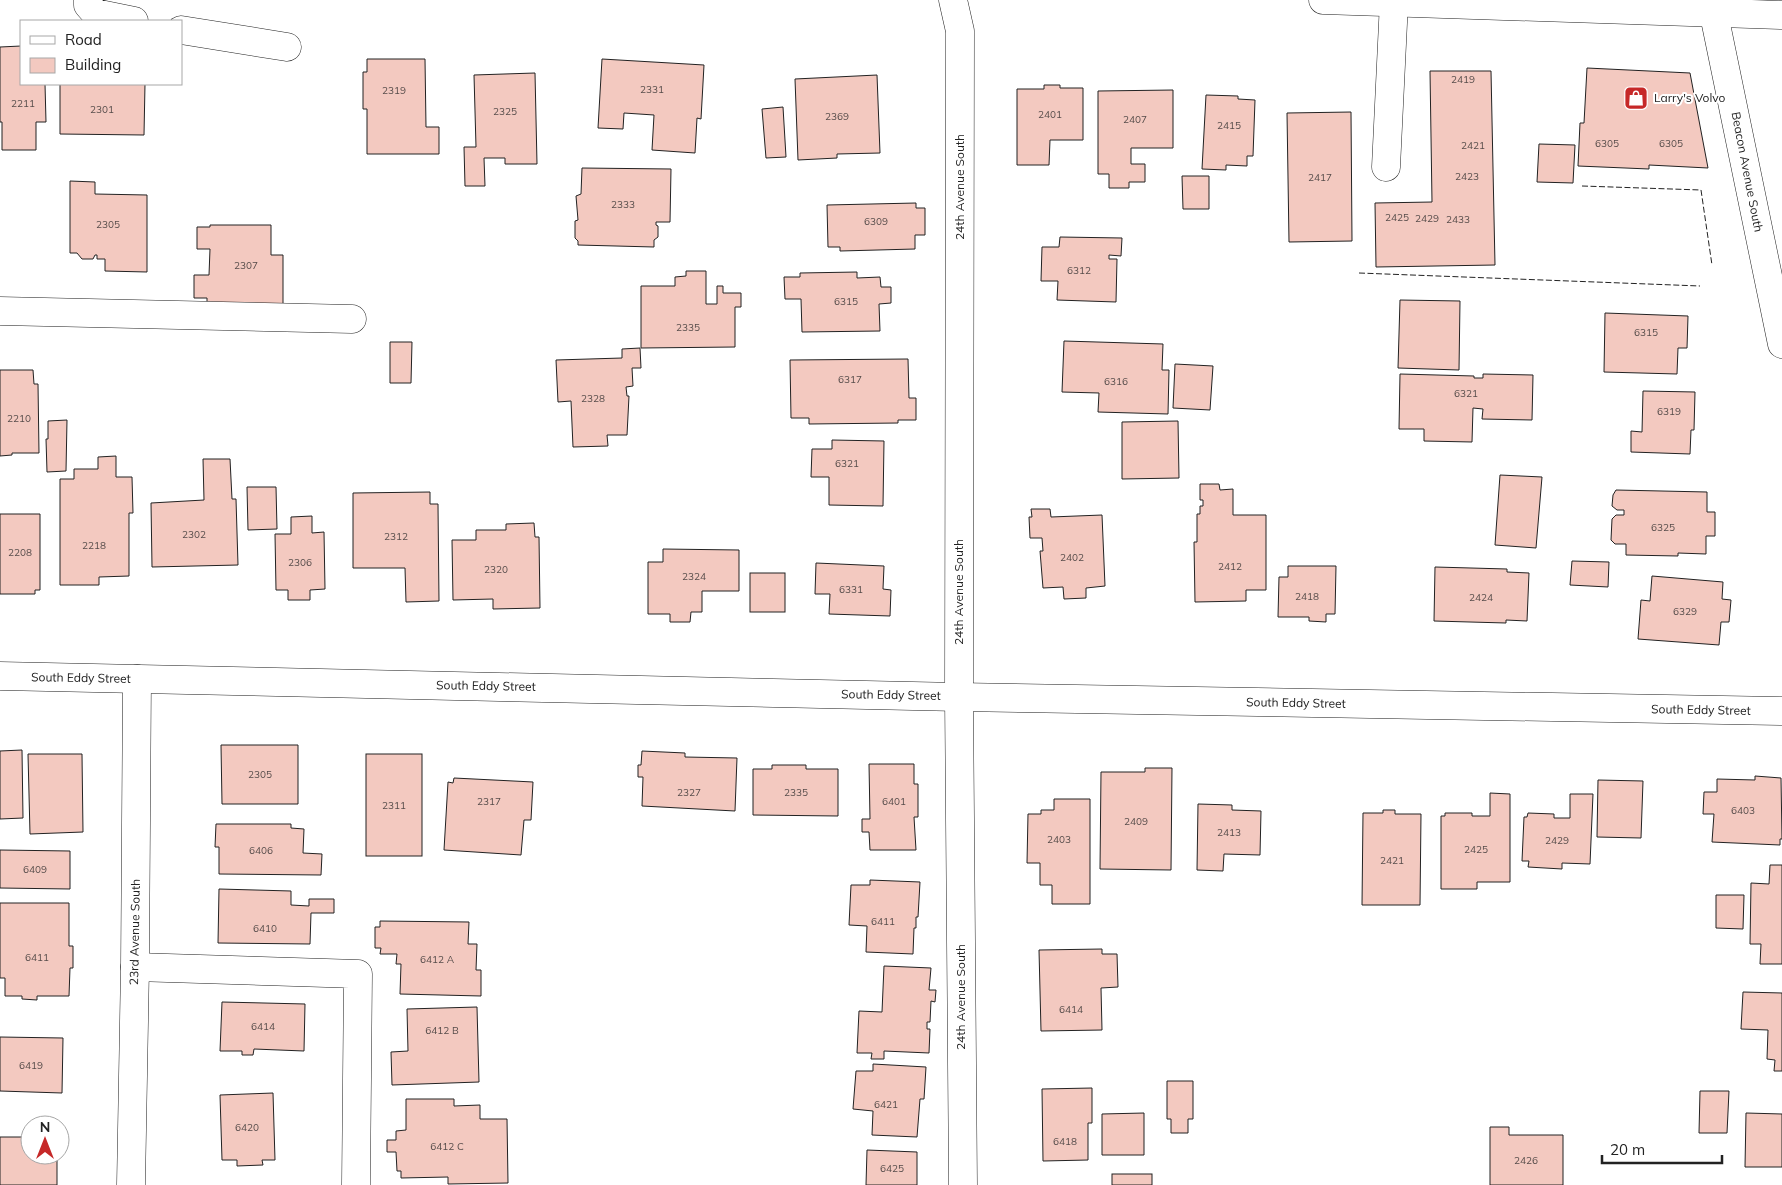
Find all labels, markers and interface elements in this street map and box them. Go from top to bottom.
legend [20,20,182,85]
text: Road [65,30,102,49]
text: Building [65,55,121,74]
house number: 2419 [1451,73,1475,86]
house number: 2331 [640,83,664,96]
house number: 2319 [382,84,406,97]
shop icon: Larry's Volvo [1623,85,1649,111]
place label: Larry's Volvo [1654,90,1726,105]
house number: 2211 [11,97,35,110]
house number: 2301 [90,103,114,116]
house number: 2325 [493,105,517,118]
house number: 2401 [1038,108,1062,121]
house number: 2369 [825,110,849,123]
street label: Beacon Avenue South [1728,111,1767,233]
house number: 2407 [1123,113,1147,126]
house number: 2415 [1217,119,1241,132]
street label: 24th Avenue South [952,134,967,240]
house number: 6305 [1595,137,1619,150]
house number: 6305 [1659,137,1683,150]
house number: 2421 [1461,139,1485,152]
house number: 2423 [1455,170,1479,183]
house number: 2417 [1308,171,1332,184]
house number: 2333 [611,198,635,211]
house number: 2425 [1385,211,1409,224]
house number: 2429 [1415,212,1439,225]
house number: 2433 [1446,213,1470,226]
house number: 6309 [864,215,888,228]
house number: 2305 [96,218,120,231]
house number: 2307 [234,259,258,272]
house number: 6312 [1067,264,1091,277]
house number: 6315 [834,295,858,308]
house number: 2335 [676,321,700,334]
house number: 6315 [1634,326,1658,339]
house number: 6317 [838,373,862,386]
house number: 6316 [1104,375,1128,388]
house number: 6321 [1454,387,1478,400]
house number: 2328 [581,392,605,405]
house number: 6319 [1657,405,1681,418]
house number: 2210 [7,412,31,425]
house number: 6321 [835,457,859,470]
house number: 6325 [1651,521,1675,534]
house number: 2302 [182,528,206,541]
house number: 2312 [384,530,408,543]
house number: 2218 [82,539,106,552]
street label: 24th Avenue South [951,539,966,645]
house number: 2208 [8,546,32,559]
house number: 2402 [1060,551,1084,564]
house number: 2306 [288,556,312,569]
house number: 2412 [1218,560,1242,573]
house number: 2320 [484,563,508,576]
house number: 2324 [682,570,706,583]
house number: 6331 [839,583,863,596]
house number: 2418 [1295,590,1319,603]
house number: 2424 [1469,591,1493,604]
house number: 6329 [1673,605,1697,618]
street label: South Eddy Street [31,669,131,686]
street label: South Eddy Street [436,677,536,694]
street label: South Eddy Street [841,686,941,703]
street label: South Eddy Street [1246,694,1346,711]
street label: South Eddy Street [1651,701,1751,718]
house number: 2305 [248,768,272,781]
house number: 2327 [677,786,701,799]
house number: 2335 [784,786,808,799]
house number: 2317 [477,795,501,808]
house number: 6401 [882,795,906,808]
house number: 2311 [382,799,406,812]
house number: 6403 [1731,804,1755,817]
house number: 2409 [1124,815,1148,828]
house number: 2413 [1217,826,1241,839]
house number: 2403 [1047,833,1071,846]
house number: 2429 [1545,834,1569,847]
house number: 2425 [1464,843,1488,856]
house number: 6406 [249,844,273,857]
house number: 2421 [1380,854,1404,867]
house number: 6409 [23,863,47,876]
street label: 23rd Avenue South [126,879,143,985]
house number: 6411 [871,915,895,928]
house number: 6410 [253,922,277,935]
street label: 24th Avenue South [953,944,968,1050]
house number: 6411 [25,951,49,964]
house number: 6412 A [420,953,455,966]
house number: 6414 [1059,1003,1083,1016]
house number: 6414 [251,1020,275,1033]
house number: 6412 B [425,1024,459,1037]
house number: 6419 [19,1059,43,1072]
house number: 6421 [874,1098,898,1111]
north arrow [20,1115,70,1165]
text: N [40,1118,50,1136]
house number: 6420 [235,1121,259,1134]
scale bar [1602,1132,1722,1164]
house number: 6418 [1053,1135,1077,1148]
house number: 6412 C [430,1140,464,1153]
text: 20 m [1610,1140,1645,1159]
house number: 2426 [1514,1154,1538,1167]
house number: 6425 [880,1162,904,1175]

